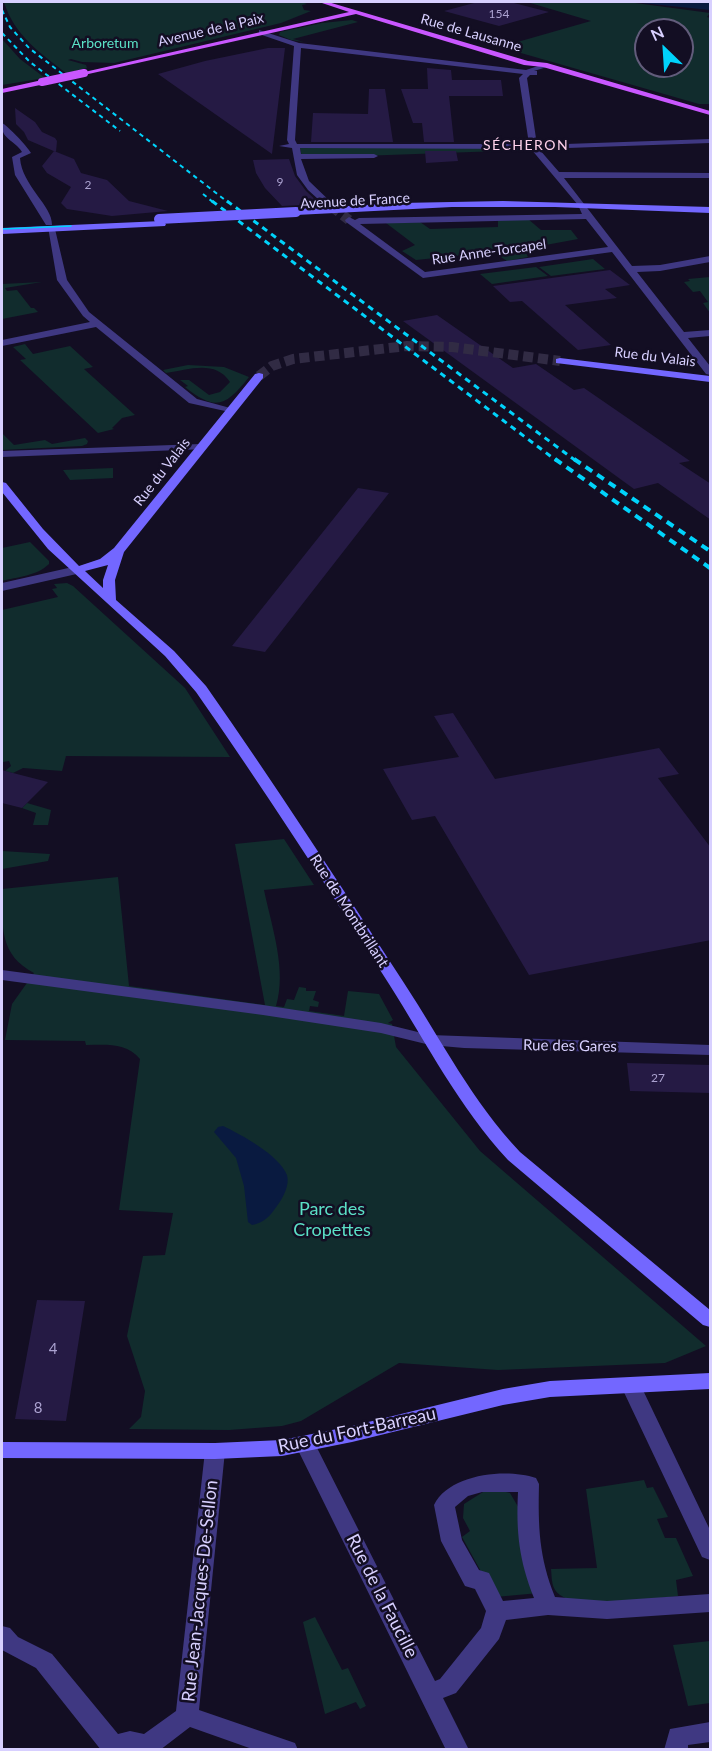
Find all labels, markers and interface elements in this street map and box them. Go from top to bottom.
house number: 154 [489,7,509,21]
street label: Avenue de la Paix [156,10,266,50]
street label: Rue de Lausanne [419,11,523,55]
north arrow [634,18,694,78]
text: N [647,22,667,44]
park label: Arboretum [72,35,138,51]
district label: SÉCHERON [483,137,569,153]
house number: 9 [277,175,283,189]
house number: 2 [85,178,91,192]
street label: Avenue de France [300,190,410,212]
street label: Rue Anne-Torcapel [431,236,547,268]
street label: Rue du Valais [613,344,697,370]
street label: Rue du Valais [130,435,194,509]
street label: Rue de Montbrillant [306,851,392,971]
street label: Rue des Gares [523,1036,617,1056]
house number: 27 [651,1071,665,1085]
park label: Parc des Cropettes [293,1198,371,1240]
house number: 4 [49,1340,57,1358]
house number: 8 [34,1399,42,1417]
street label: Rue du Fort-Barreau [276,1403,438,1457]
street label: Rue Jean-Jacques-De-Sellon [178,1479,222,1703]
street label: Rue de la Faucille [342,1531,422,1661]

